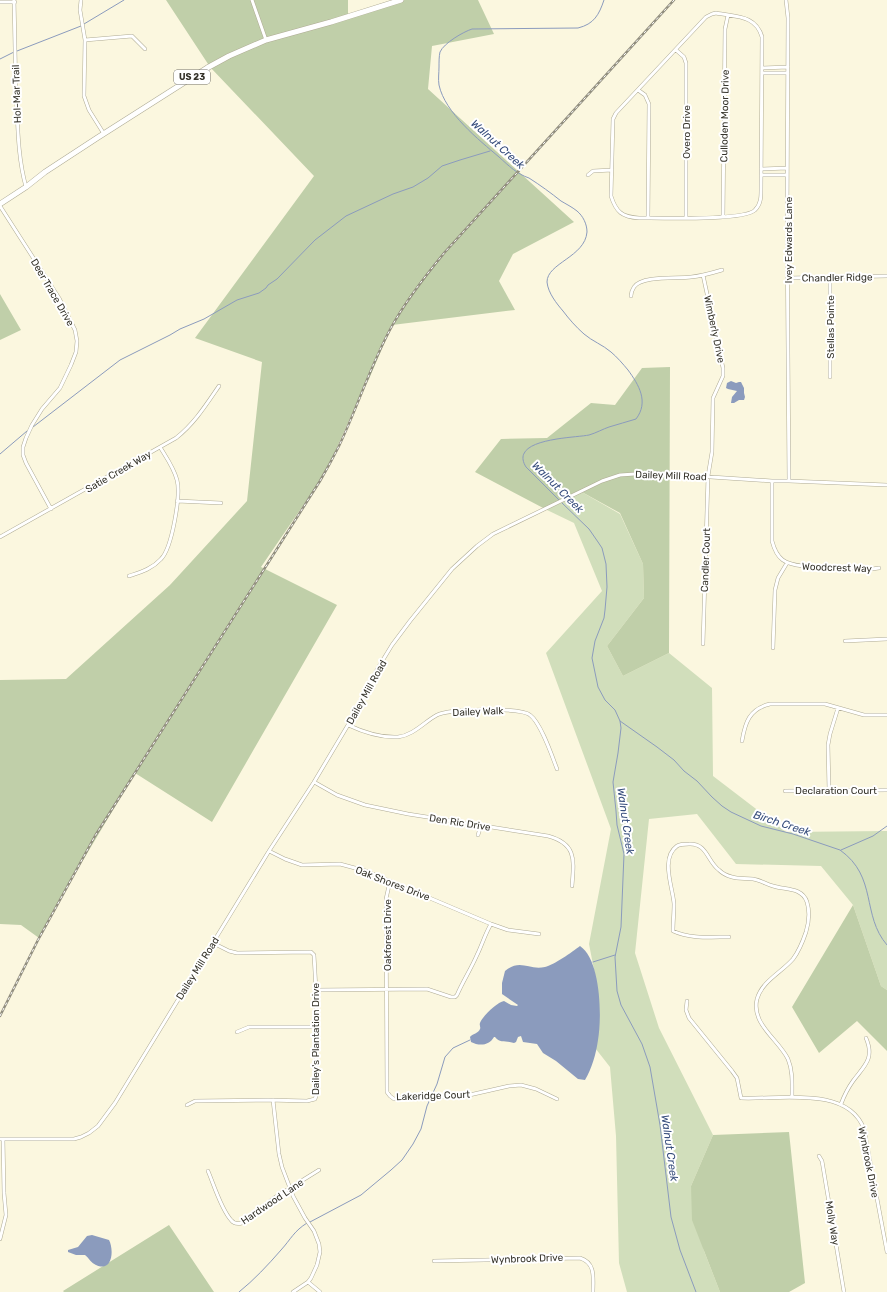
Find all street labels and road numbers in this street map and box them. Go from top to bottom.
street label: Hol-Mar Trail [10,65,24,123]
street label: Culloden Moor Drive [718,69,732,163]
road number: US 23 [174,70,210,84]
street label: Overo Drive [681,105,693,159]
street label: Ivey Edwards Lane [783,196,795,283]
street label: Deer Trace Drive [28,257,76,329]
street label: Chandler Ridge [802,271,873,285]
street label: Wimberly Drive [701,294,727,365]
street label: Stellas Pointe [825,295,837,359]
street label: Satie Creek Way [84,448,154,495]
street label: Dailey Mill Road [635,469,707,483]
street label: Candler Court [699,528,713,592]
street label: Woodcrest Way [802,561,873,575]
street label: Dailey Mill Road [344,658,390,727]
street label: Dailey Walk [452,705,505,719]
street label: Declaration Court [795,785,877,797]
street label: Den Ric Drive [428,812,492,834]
street label: Oak Shores Drive [354,864,432,904]
street label: Oakforest Drive [382,899,394,971]
street label: Dailey Mill Road [174,935,222,1002]
street label: Dailey's Plantation Drive [310,983,322,1095]
street label: Lakeridge Court [396,1089,470,1103]
street label: Wynbrook Drive [855,1126,881,1199]
street label: Hardwood Lane [239,1176,306,1227]
street label: Molly Way [823,1200,842,1247]
street label: Wynbrook Drive [491,1252,564,1266]

